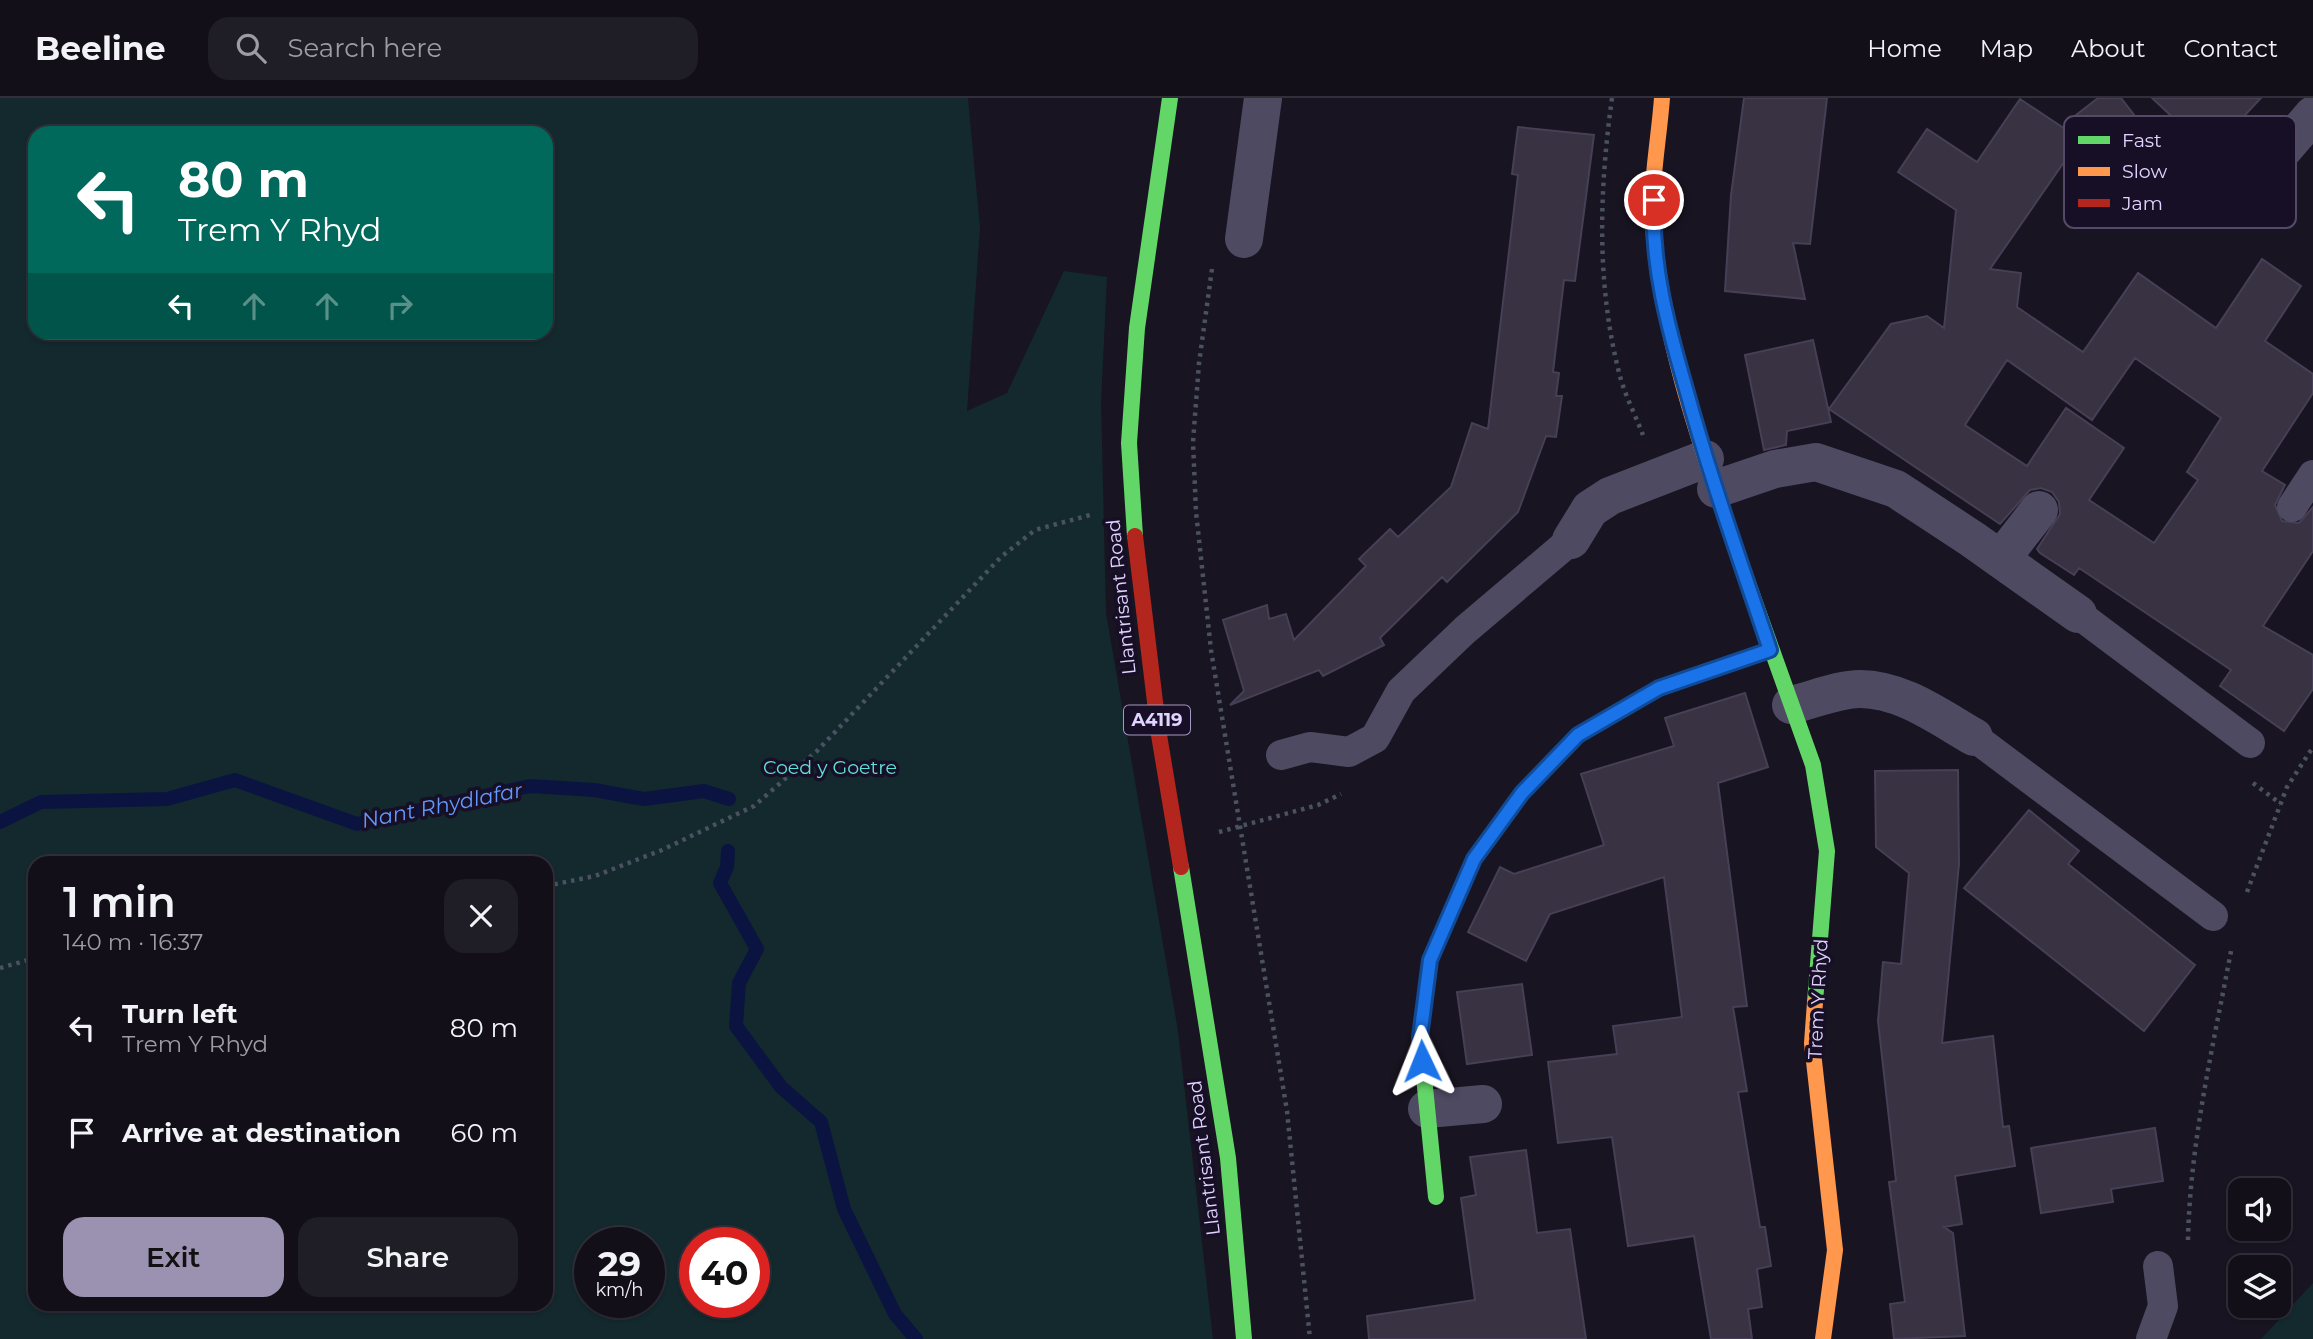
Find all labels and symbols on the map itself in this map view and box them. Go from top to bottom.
legend [2064,116,2296,228]
text: Fast [2122,129,2162,152]
text: Slow [2122,160,2167,183]
pin [1624,170,1684,230]
text: Jam [2121,192,2163,215]
street label: Llantrisant Road [1101,518,1141,676]
road number: A4119 [1124,706,1190,734]
park label: Coed y Goetre [763,756,897,779]
water label: Nant Rhydlafar [359,777,525,833]
street label: Trem Y Rhyd [1803,938,1833,1060]
position arrow [1385,1024,1459,1098]
street label: Llantrisant Road [1183,1079,1225,1237]
speed limit sign: 40 [679,1227,770,1318]

